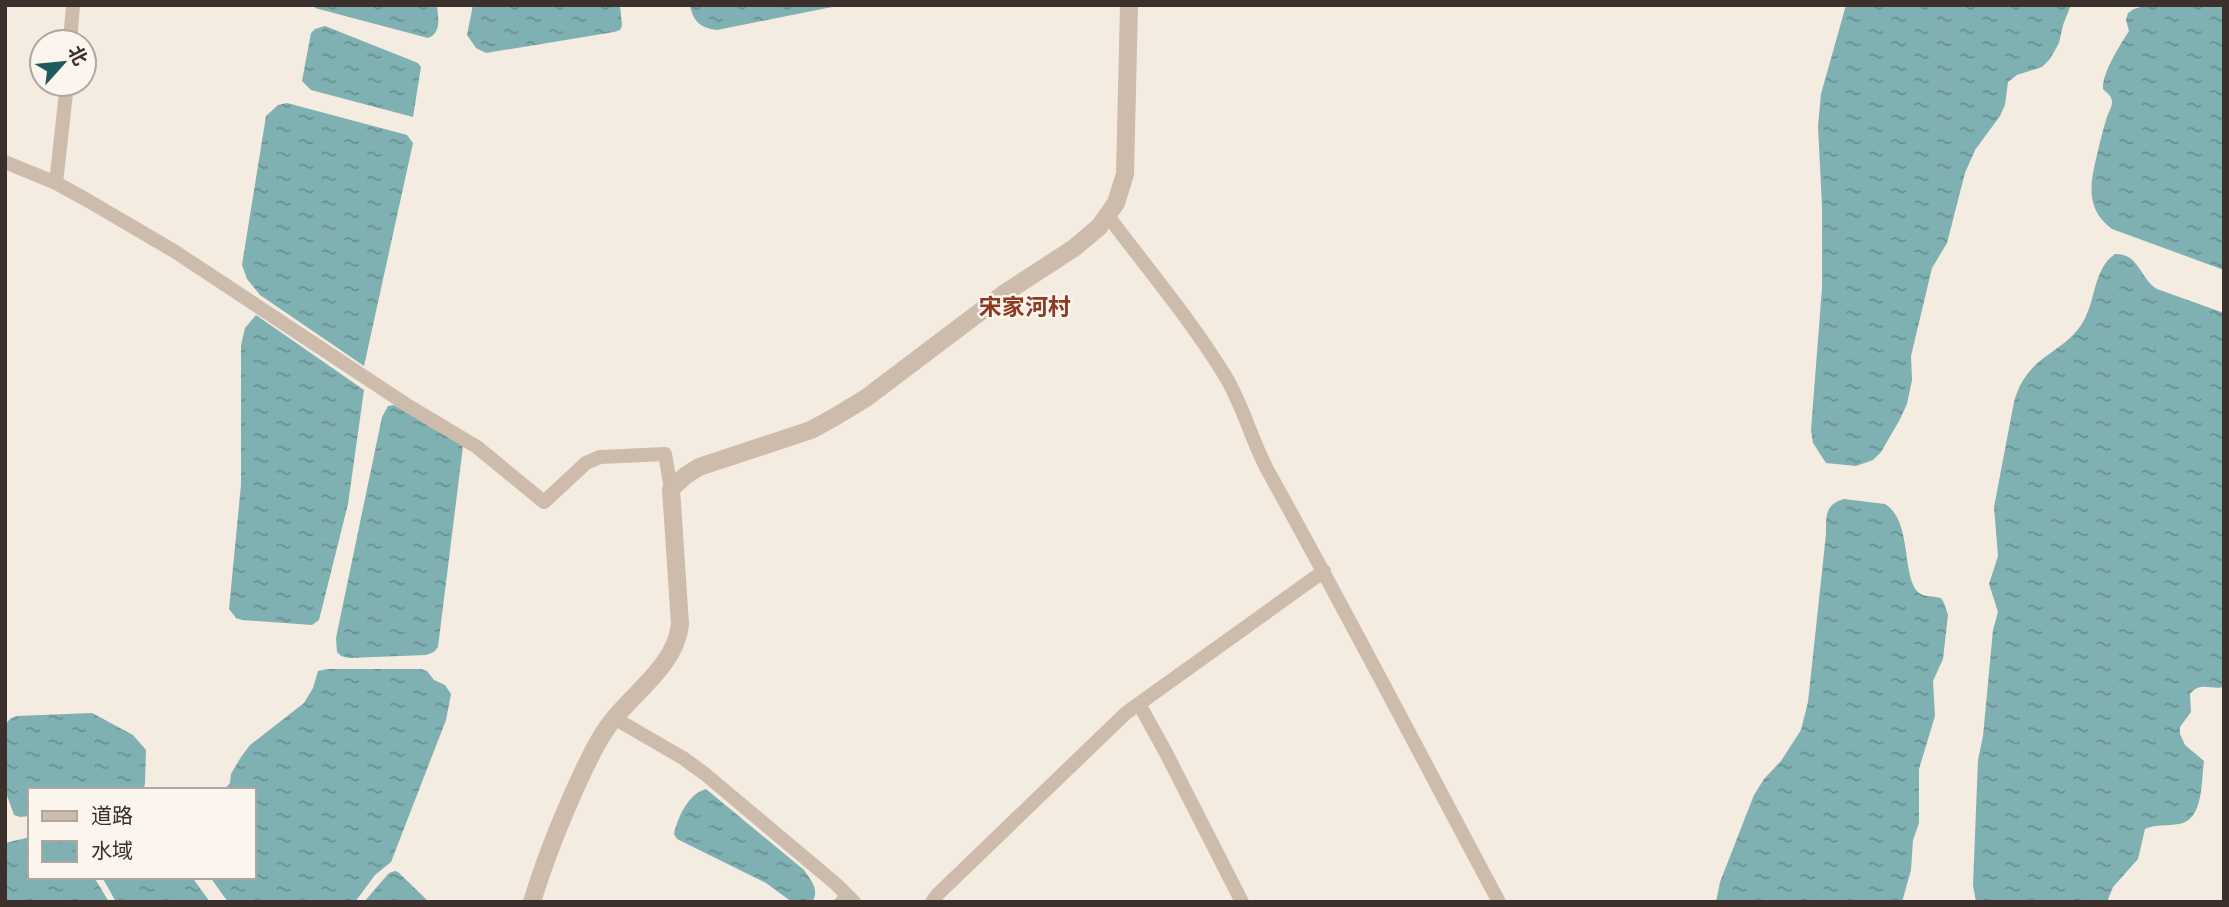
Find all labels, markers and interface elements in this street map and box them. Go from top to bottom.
north arrow [28,28,98,98]
text: 北 [63,41,93,69]
district label: 宋家河村 [979,291,1071,321]
legend [28,788,256,879]
text: 道路 [91,801,133,829]
text: 水域 [91,836,133,864]

